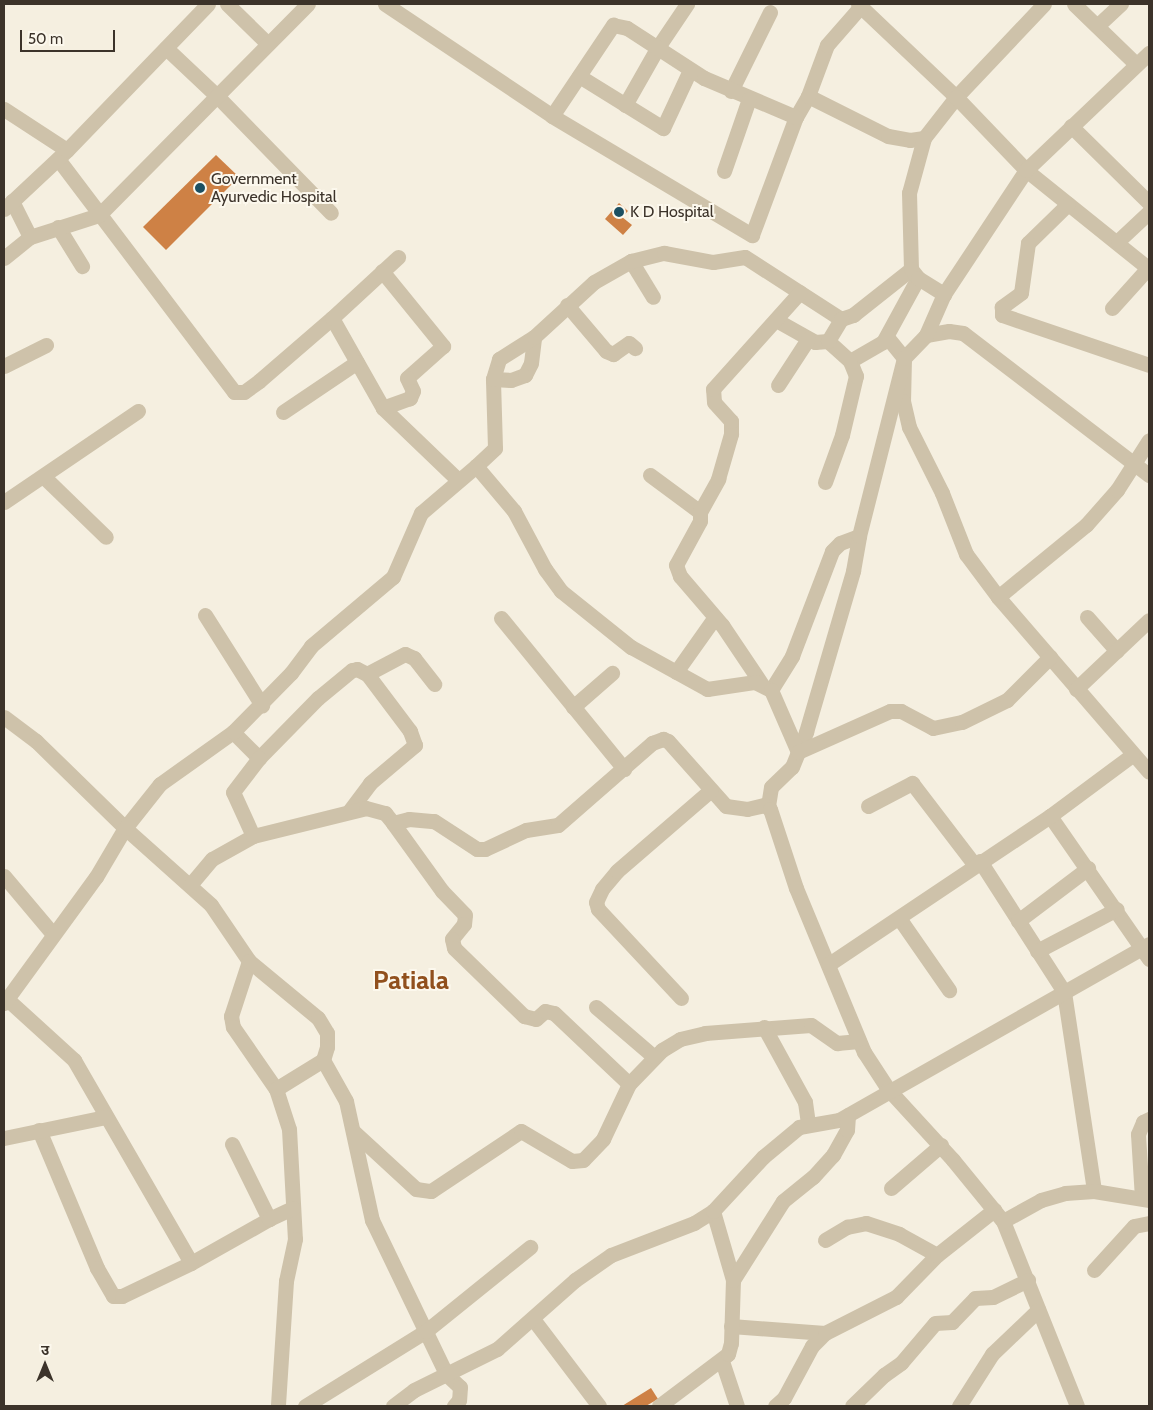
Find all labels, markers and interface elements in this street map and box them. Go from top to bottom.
scale bar [22,20,118,52]
text: 50 m [28,30,63,48]
place label: Government Ayurvedic Hospital [211,169,336,207]
marker: Government Ayurvedic Hospital [193,181,207,195]
place label: K D Hospital [630,202,714,222]
marker: K D Hospital [612,205,626,219]
district label: Patiala [373,965,449,997]
north arrow [20,1340,70,1390]
text: उ [41,1341,49,1359]

